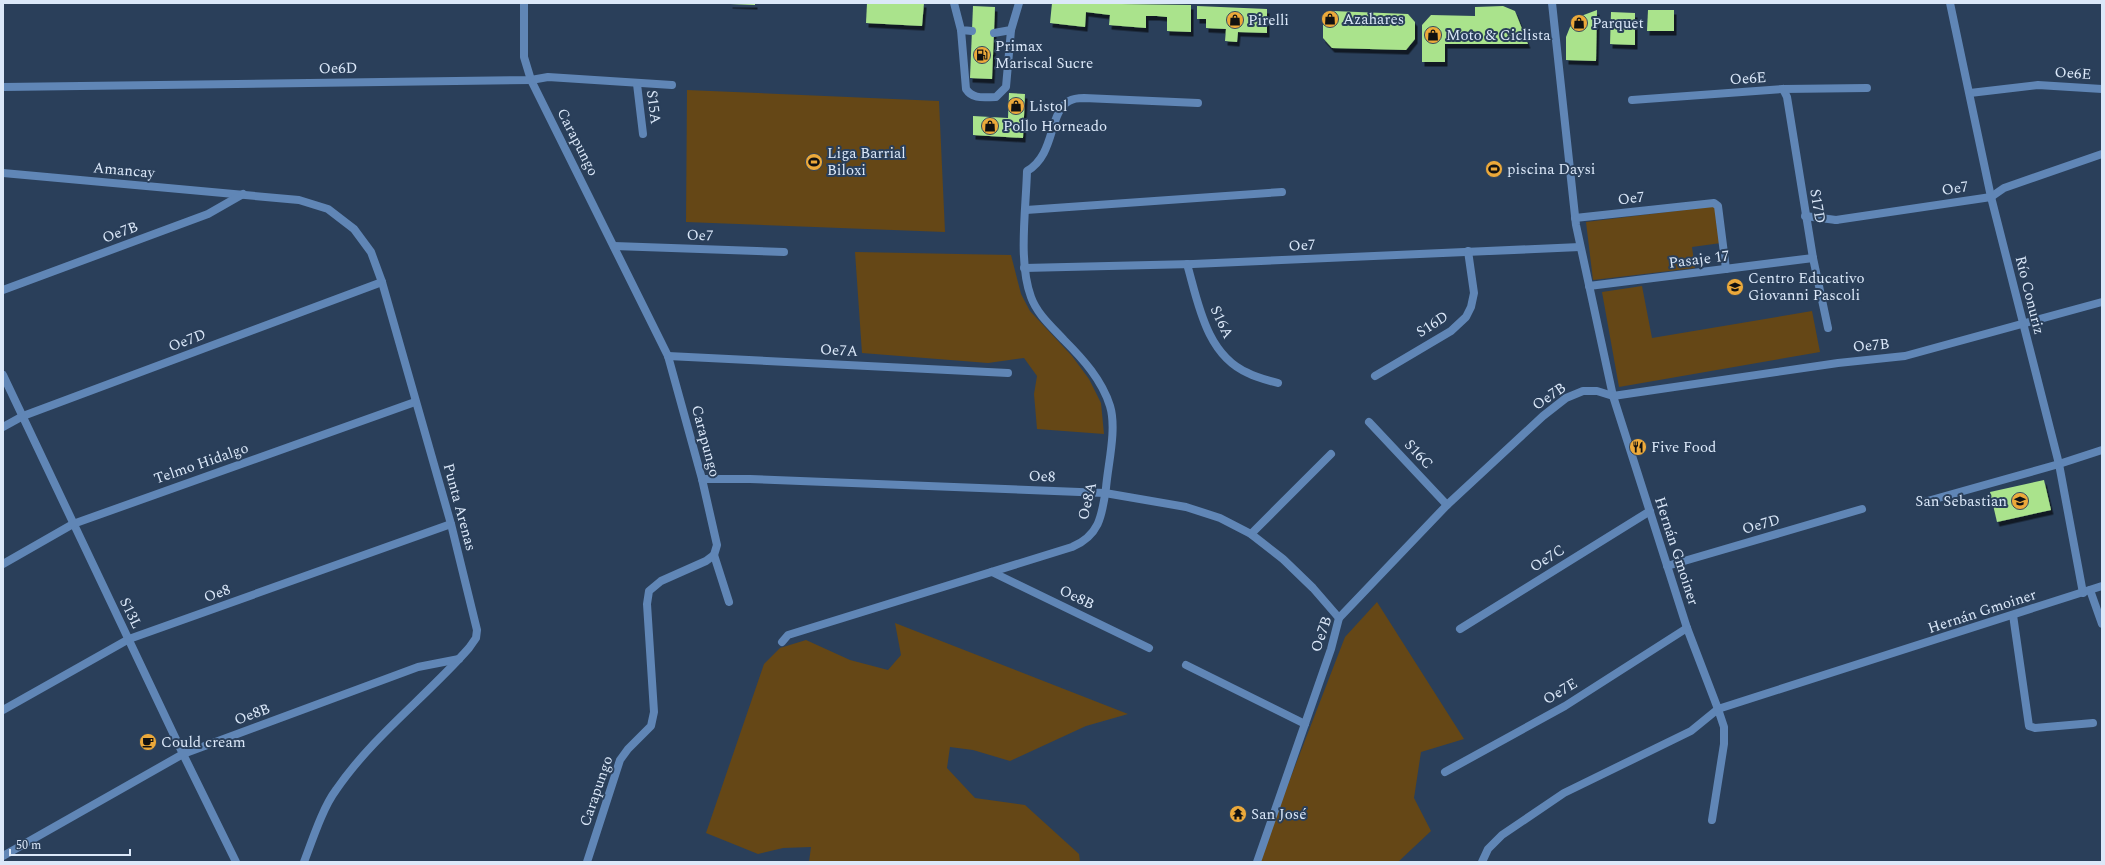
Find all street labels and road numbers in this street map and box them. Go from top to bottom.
street label: Oe6D [319,57,357,80]
street label: Oe6E [2054,61,2092,86]
street label: Oe6E [1729,66,1767,91]
street label: S15A [640,89,667,125]
street label: Carapungo [551,104,604,180]
street label: Amancay [92,156,157,185]
street label: Oe7 [1940,175,1970,202]
street label: Oe7 [1616,186,1646,211]
street label: S17D [1803,187,1832,225]
street label: Oe7B [99,215,141,250]
street label: Oe7 [686,224,714,247]
street label: Oe7 [1288,233,1316,258]
street label: Pasaje 17 [1667,244,1731,275]
street label: Río Conuriz [2009,253,2050,337]
street label: S16A [1204,302,1239,343]
street label: S16D [1412,305,1453,343]
street label: Oe7D [165,323,209,358]
street label: Oe7B [1852,332,1890,359]
street label: Oe7A [819,338,859,363]
street label: Oe7B [1528,377,1571,416]
street label: Carapungo [685,403,726,480]
street label: S16C [1399,434,1439,475]
street label: Telmo Hidalgo [151,437,252,490]
street label: Punta Arenas [437,461,482,554]
street label: Oe8 [1028,465,1056,488]
street label: Oe8A [1072,480,1103,522]
street label: Hernán Gmoiner [1648,494,1705,608]
street label: Oe7D [1739,508,1783,541]
street label: Oe7C [1525,539,1569,578]
street label: Oe8 [201,578,234,609]
street label: Oe8B [1055,579,1098,616]
street label: Hernán Gmoiner [1925,583,2039,640]
street label: S13L [113,594,148,633]
street label: Oe7B [1305,613,1338,655]
street label: Oe7E [1539,672,1582,711]
street label: Oe8B [231,697,273,732]
street label: Carapungo [574,753,619,830]

